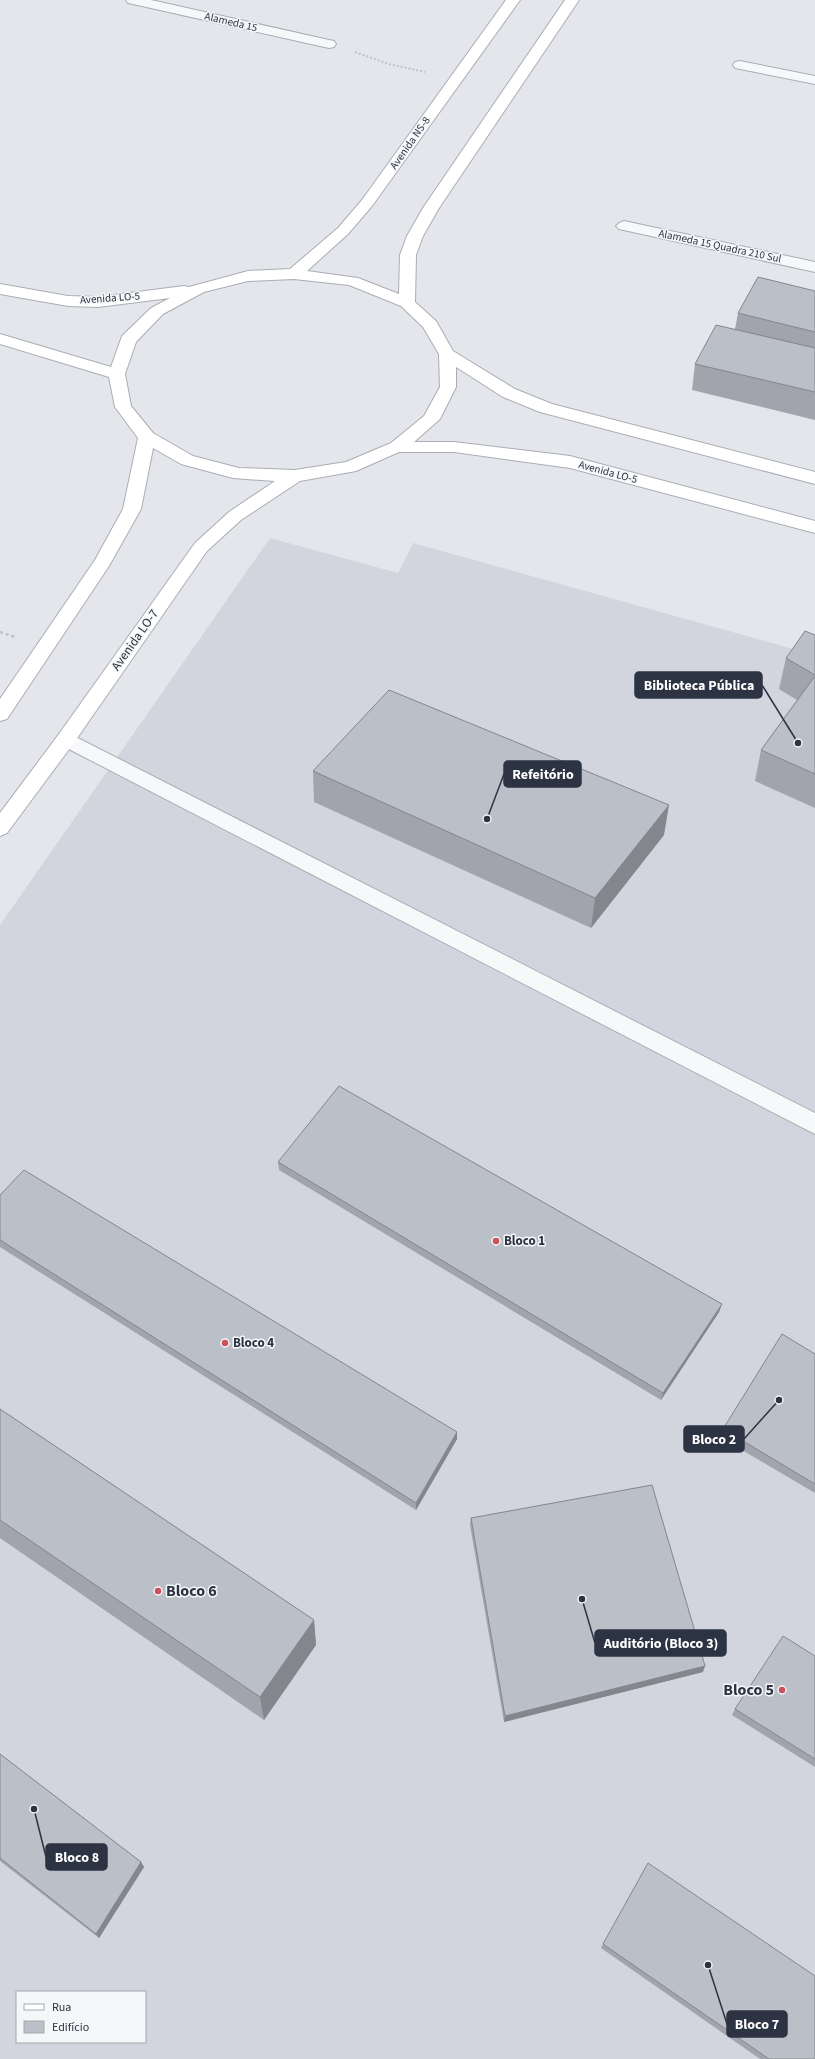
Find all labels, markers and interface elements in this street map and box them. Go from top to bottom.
street label: Alameda 15 [203,9,259,35]
street label: Avenida NS-8 [386,113,434,172]
street label: Alameda 15 Quadra 210 Sul [657,226,783,266]
street label: Avenida LO-5 [79,288,141,308]
street label: Avenida LO-5 [577,457,639,487]
street label: Avenida LO-7 [107,606,163,674]
callout: Biblioteca Pública [635,672,762,698]
text: Biblioteca Pública [644,676,754,696]
callout: Refeitório [504,761,581,787]
text: Refeitório [512,765,574,785]
place label: Bloco 1 [504,1232,545,1250]
marker: Bloco 1 [491,1236,501,1246]
place label: Bloco 4 [233,1334,274,1352]
marker: Bloco 4 [220,1338,230,1348]
callout: Bloco 2 [684,1426,744,1452]
text: Bloco 2 [692,1430,736,1450]
place label: Bloco 6 [166,1580,217,1602]
marker: Bloco 6 [153,1586,163,1596]
callout: Auditório (Bloco 3) [595,1630,726,1656]
text: Auditório (Bloco 3) [603,1634,718,1654]
place label: Bloco 5 [723,1679,774,1701]
marker: Bloco 5 [777,1685,787,1695]
callout: Bloco 8 [46,1844,107,1870]
text: Bloco 8 [55,1848,99,1868]
legend [16,1991,146,2043]
text: Rua [52,1999,71,2016]
callout: Bloco 7 [727,2011,787,2037]
text: Bloco 7 [735,2015,779,2035]
text: Edifício [52,2019,89,2036]

